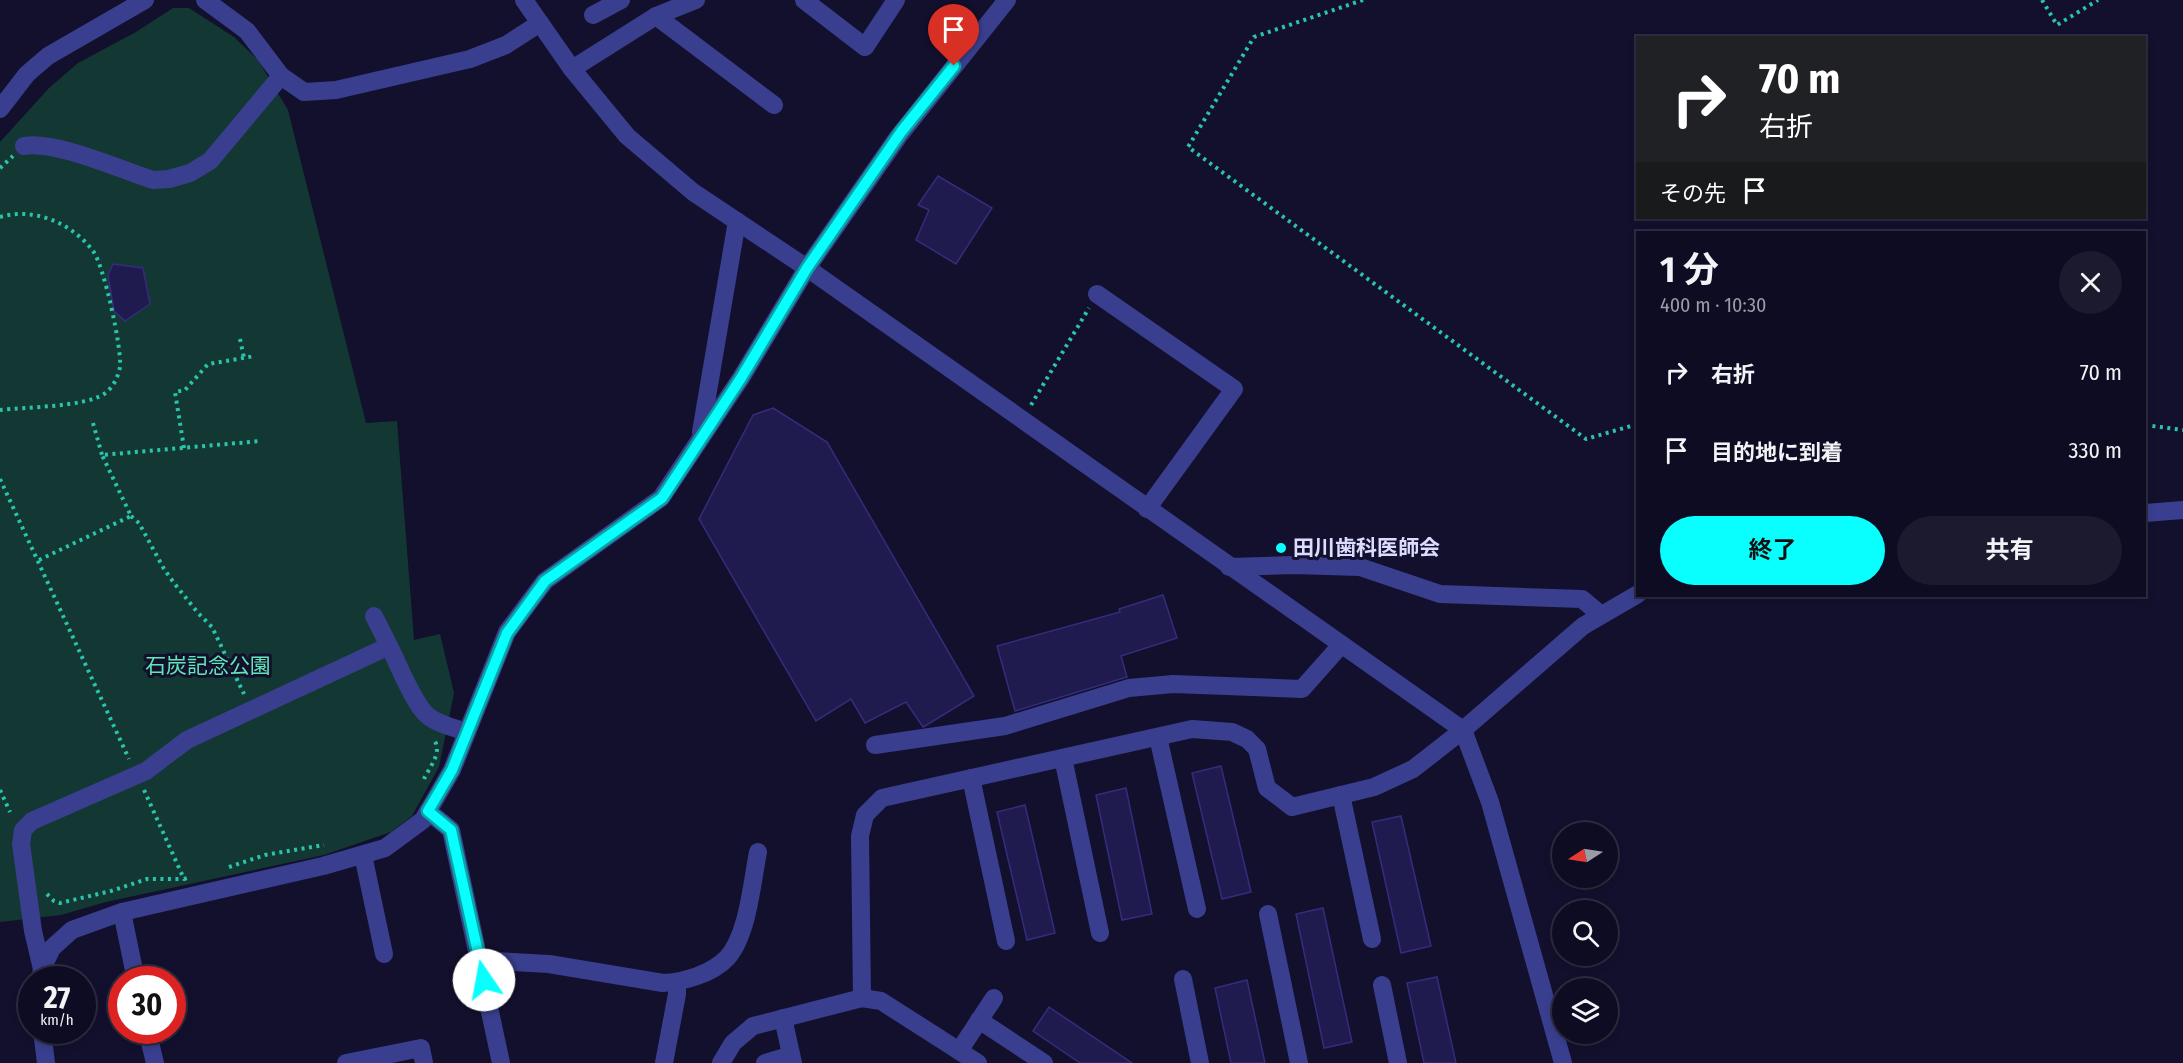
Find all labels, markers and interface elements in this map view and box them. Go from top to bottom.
pin [928,4,979,66]
icon: arrive [937,13,970,46]
text: 70 m [1759,54,1840,104]
icon: right [1660,60,1738,138]
text: 右折 [1759,111,1813,143]
icon: arrive [1738,174,1771,207]
text: その先 [1660,180,1726,207]
text: 1 分 [1660,248,1719,292]
button: close [2059,251,2122,314]
text: 400 m · 10:30 [1660,293,1766,317]
icon: right [1660,356,1693,389]
text: 70 m [2080,359,2122,386]
text: 右折 [1711,361,1755,388]
icon: arrive [1660,434,1693,467]
text: 330 m [2069,437,2122,464]
text: 目的地に到着 [1711,439,1843,466]
button: 終了 [1660,516,1885,585]
button: 共有 [1897,516,2122,585]
place label: 田川歯科医師会 [1293,535,1440,561]
marker: 田川歯科医師会 [1274,541,1288,555]
park label: 石炭記念公園 [145,653,271,679]
north arrow [1552,822,1618,888]
map controls [1552,822,1618,1044]
button: search [1552,900,1618,966]
position arrow [452,948,516,1012]
speed limit sign: 30 [108,966,186,1044]
button: layers [1552,978,1618,1044]
text: 27 [44,980,70,1016]
text: km/h [40,1011,74,1029]

